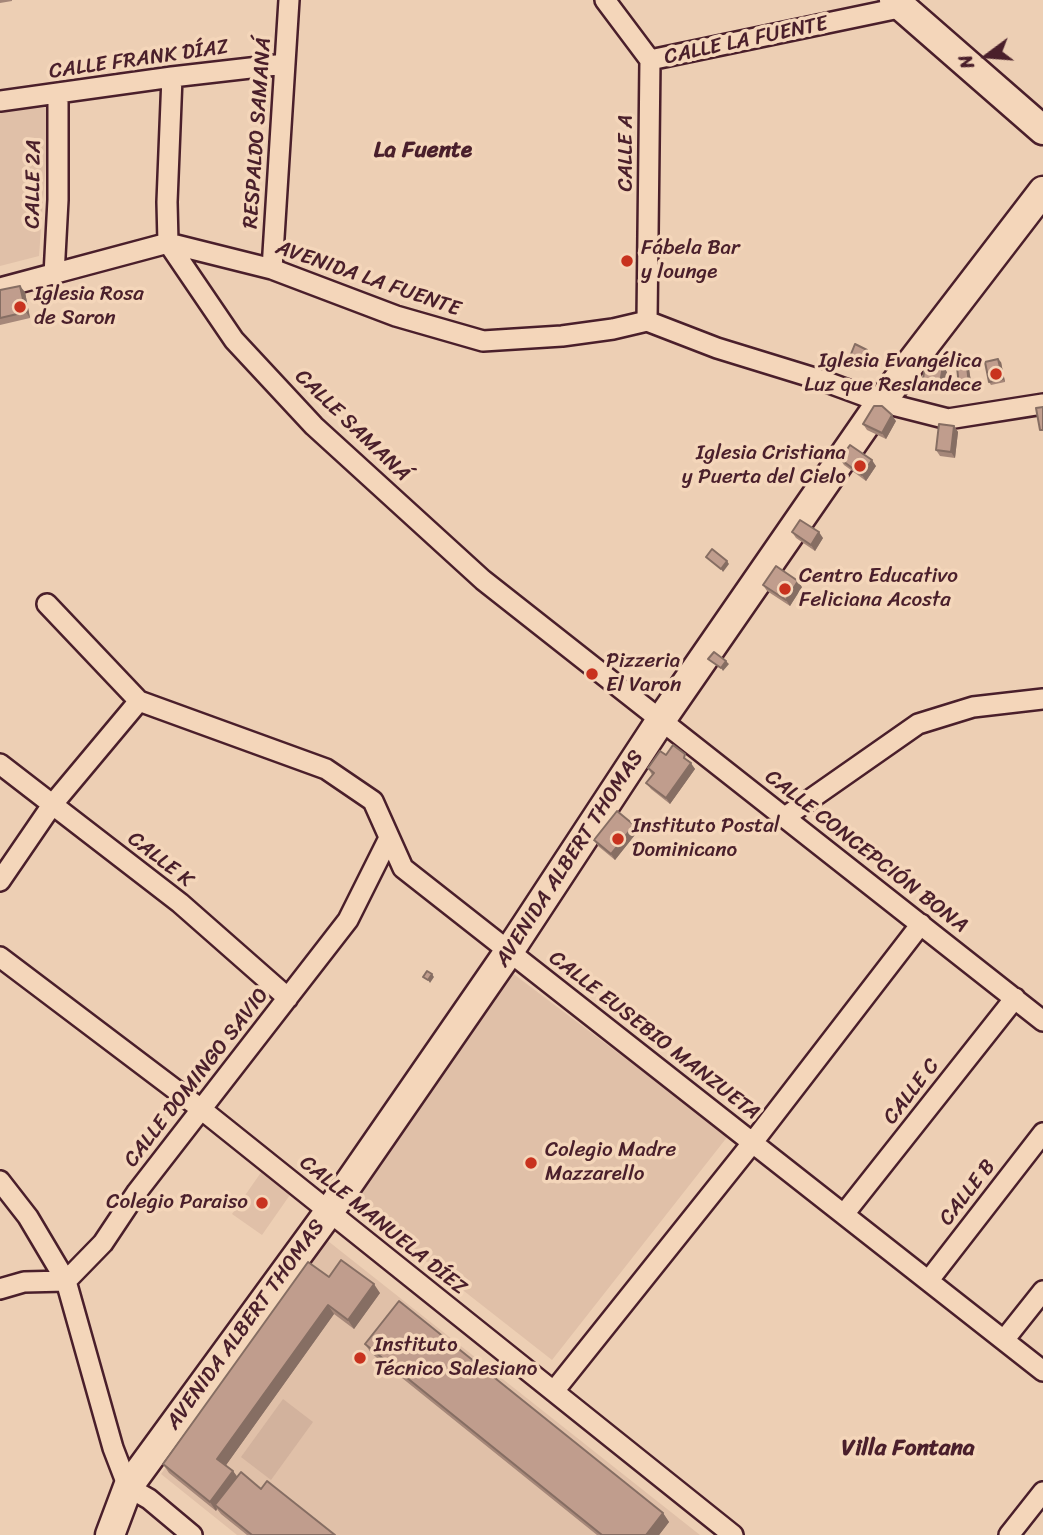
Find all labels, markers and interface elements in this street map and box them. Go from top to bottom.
street label: CALLE LA FUENTE [662,11,830,71]
north arrow [952,21,1022,91]
street label: CALLE FRANK DÍAZ [48,35,230,85]
street label: RESPALDO SAMANÁ [239,37,277,229]
text: N [949,51,984,73]
street label: CALLE A [614,114,640,192]
district label: La Fuente [374,137,472,165]
street label: CALLE 2A [21,139,47,229]
street label: AVENIDA LA FUENTE [272,236,464,322]
place label: Fábela Bar y lounge [641,236,740,286]
marker: Fábela Bar y lounge [619,253,635,269]
place label: Iglesia Rosa de Saron [34,282,144,332]
marker: Iglesia Rosa de Saron [12,299,28,315]
place label: Iglesia Evangélica Luz que Reslandece [804,349,982,399]
street label: CALLE SAMANÁ [289,365,415,487]
marker: Iglesia Evangélica Luz que Reslandece [988,366,1004,382]
place label: Iglesia Cristiana y Puerta del Cielo [682,441,846,491]
marker: Iglesia Cristiana y Puerta del Cielo [852,458,868,474]
place label: Centro Educativo Feliciana Acosta [799,564,958,614]
marker: Centro Educativo Feliciana Acosta [777,581,793,597]
place label: Pizzeria El Varon [606,649,681,699]
marker: Pizzeria El Varon [584,666,600,682]
street label: AVENIDA ALBERT THOMAS [490,746,650,972]
street label: CALLE CONCEPCIÓN BONA [760,765,972,939]
place label: Instituto Postal Dominicano [632,814,780,864]
street label: CALLE K [122,827,198,893]
marker: Instituto Postal Dominicano [610,831,626,847]
street label: CALLE EUSEBIO MANZUETA [544,946,764,1126]
street label: CALLE DOMINGO SAVIO [119,983,275,1173]
street label: CALLE C [879,1054,945,1130]
place label: Colegio Madre Mazzarello [545,1138,676,1188]
street label: CALLE MANUELA DÍEZ [294,1151,472,1301]
marker: Colegio Madre Mazzarello [523,1155,539,1171]
street label: CALLE B [934,1155,1002,1231]
place label: Colegio Paraiso [106,1190,248,1216]
marker: Colegio Paraiso [254,1195,270,1211]
street label: AVENIDA ALBERT THOMAS [161,1215,331,1435]
place label: Instituto Técnico Salesiano [374,1333,537,1383]
marker: Instituto Técnico Salesiano [352,1350,368,1366]
district label: Villa Fontana [842,1435,974,1463]

